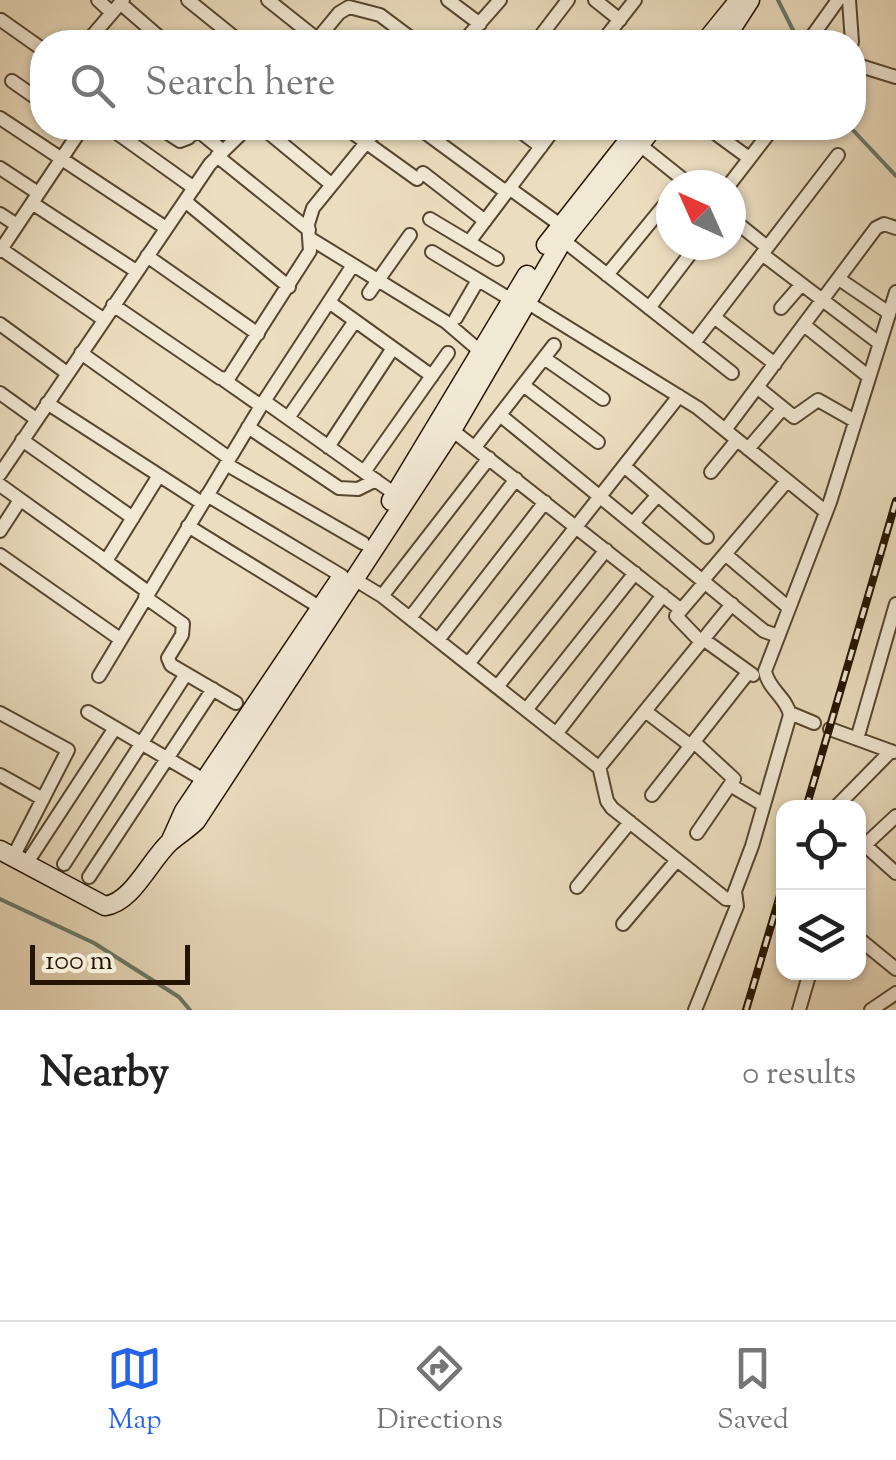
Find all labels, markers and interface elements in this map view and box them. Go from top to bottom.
search box [30,30,866,140]
icon: search [65,58,120,113]
text: Search here [145,58,336,112]
north arrow [656,170,746,260]
map controls [776,800,866,980]
button: locate [776,800,866,890]
button: layers [776,890,866,980]
scale bar [30,940,190,984]
text: 100 m [45,942,113,982]
text: Nearby [40,1045,169,1105]
text: 0 results [742,1052,856,1098]
tab: Map [107,1341,162,1441]
tab: Directions [376,1341,503,1441]
tab: Saved [717,1341,789,1441]

